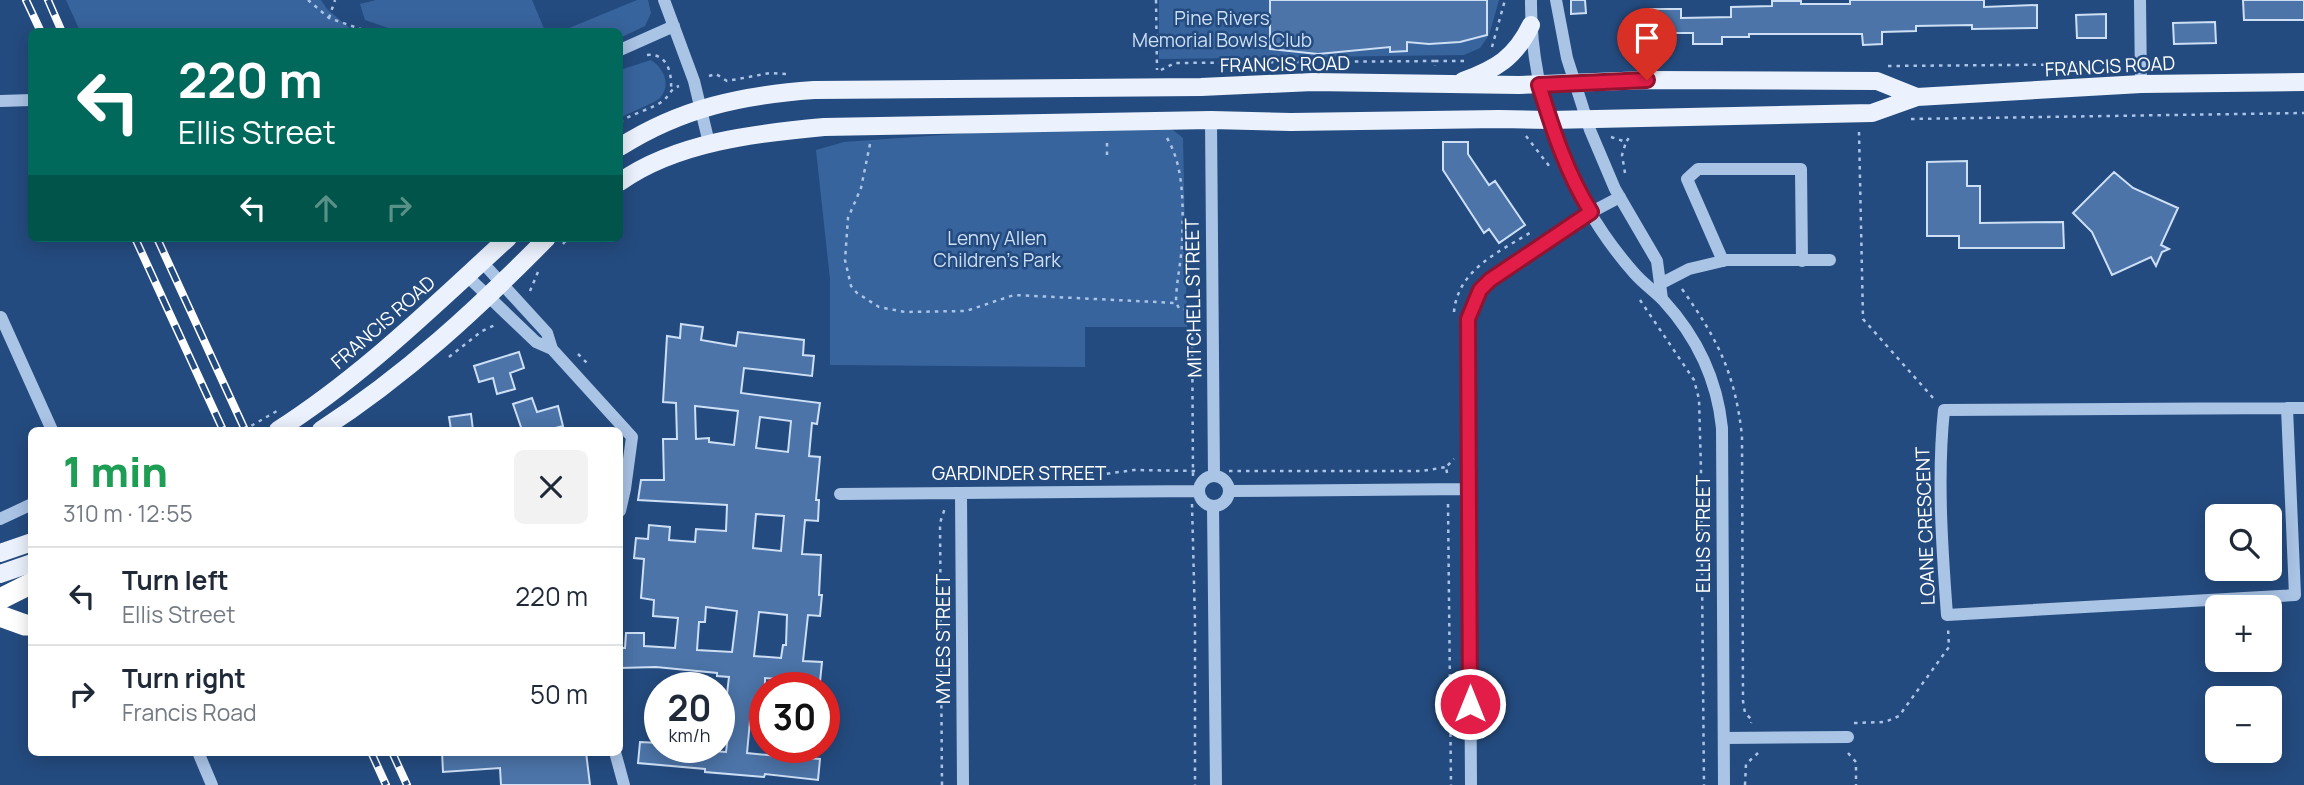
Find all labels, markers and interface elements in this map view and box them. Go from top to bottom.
park label: Pine Rivers Memorial Bowls Club [1132,5,1312,53]
pin [1617,8,1677,80]
icon: arrive [1628,19,1666,57]
text: 220 m [178,46,322,113]
street label: FRANCIS ROAD [1220,50,1350,78]
street label: FRANCIS ROAD [2044,50,2176,82]
icon: left [63,56,154,147]
text: Ellis Street [178,110,336,154]
icon: left [234,189,272,227]
icon: ahead [307,189,345,227]
icon: right [380,189,418,227]
street label: MITCHELL STREET [1179,217,1207,378]
park label: Lenny Allen Children's Park [933,225,1061,273]
street label: FRANCIS ROAD [325,269,441,375]
text: 1 min [63,442,168,500]
street label: LOANE CRESCENT [1909,446,1941,606]
button: close [514,450,588,524]
street label: GARDINDER STREET [932,460,1107,486]
street label: ELLIS STREET [1690,474,1716,593]
text: 310 m · 12:55 [63,497,193,529]
map controls [2205,504,2282,763]
button: search [2205,504,2282,581]
text: Turn left [122,562,229,598]
street label: MYLES STREET [930,573,956,704]
icon: left [63,577,101,615]
text: 220 m [515,578,588,614]
button: + [2205,595,2282,672]
text: Ellis Street [122,598,235,630]
text: Turn right [122,660,246,696]
position arrow [1433,667,1507,741]
speed limit sign: 30 [749,672,840,763]
icon: right [63,675,101,713]
text: 50 m [530,676,588,712]
text: 20 [668,684,711,732]
button: − [2205,686,2282,763]
text: Francis Road [122,696,257,728]
text: km/h [669,723,710,747]

